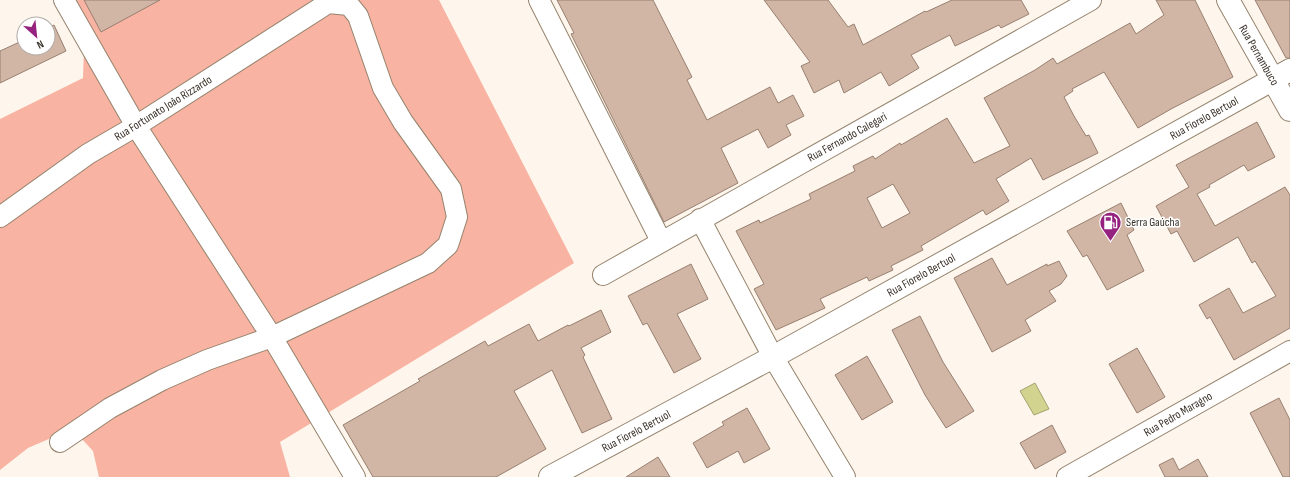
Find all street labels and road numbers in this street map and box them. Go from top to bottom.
street label: Rua Pernambuco [1235,22,1282,88]
street label: Rua Fortunato João Rizzardo [112,72,215,144]
street label: Rua Fiorelo Bertuol [1167,93,1241,143]
street label: Rua Fernando Calegari [805,109,890,166]
street label: Rua Fiorelo Bertuol [884,250,958,300]
street label: Rua Pedro Maragno [1141,389,1215,440]
street label: Rua Fiorelo Bertuol [599,407,673,456]

